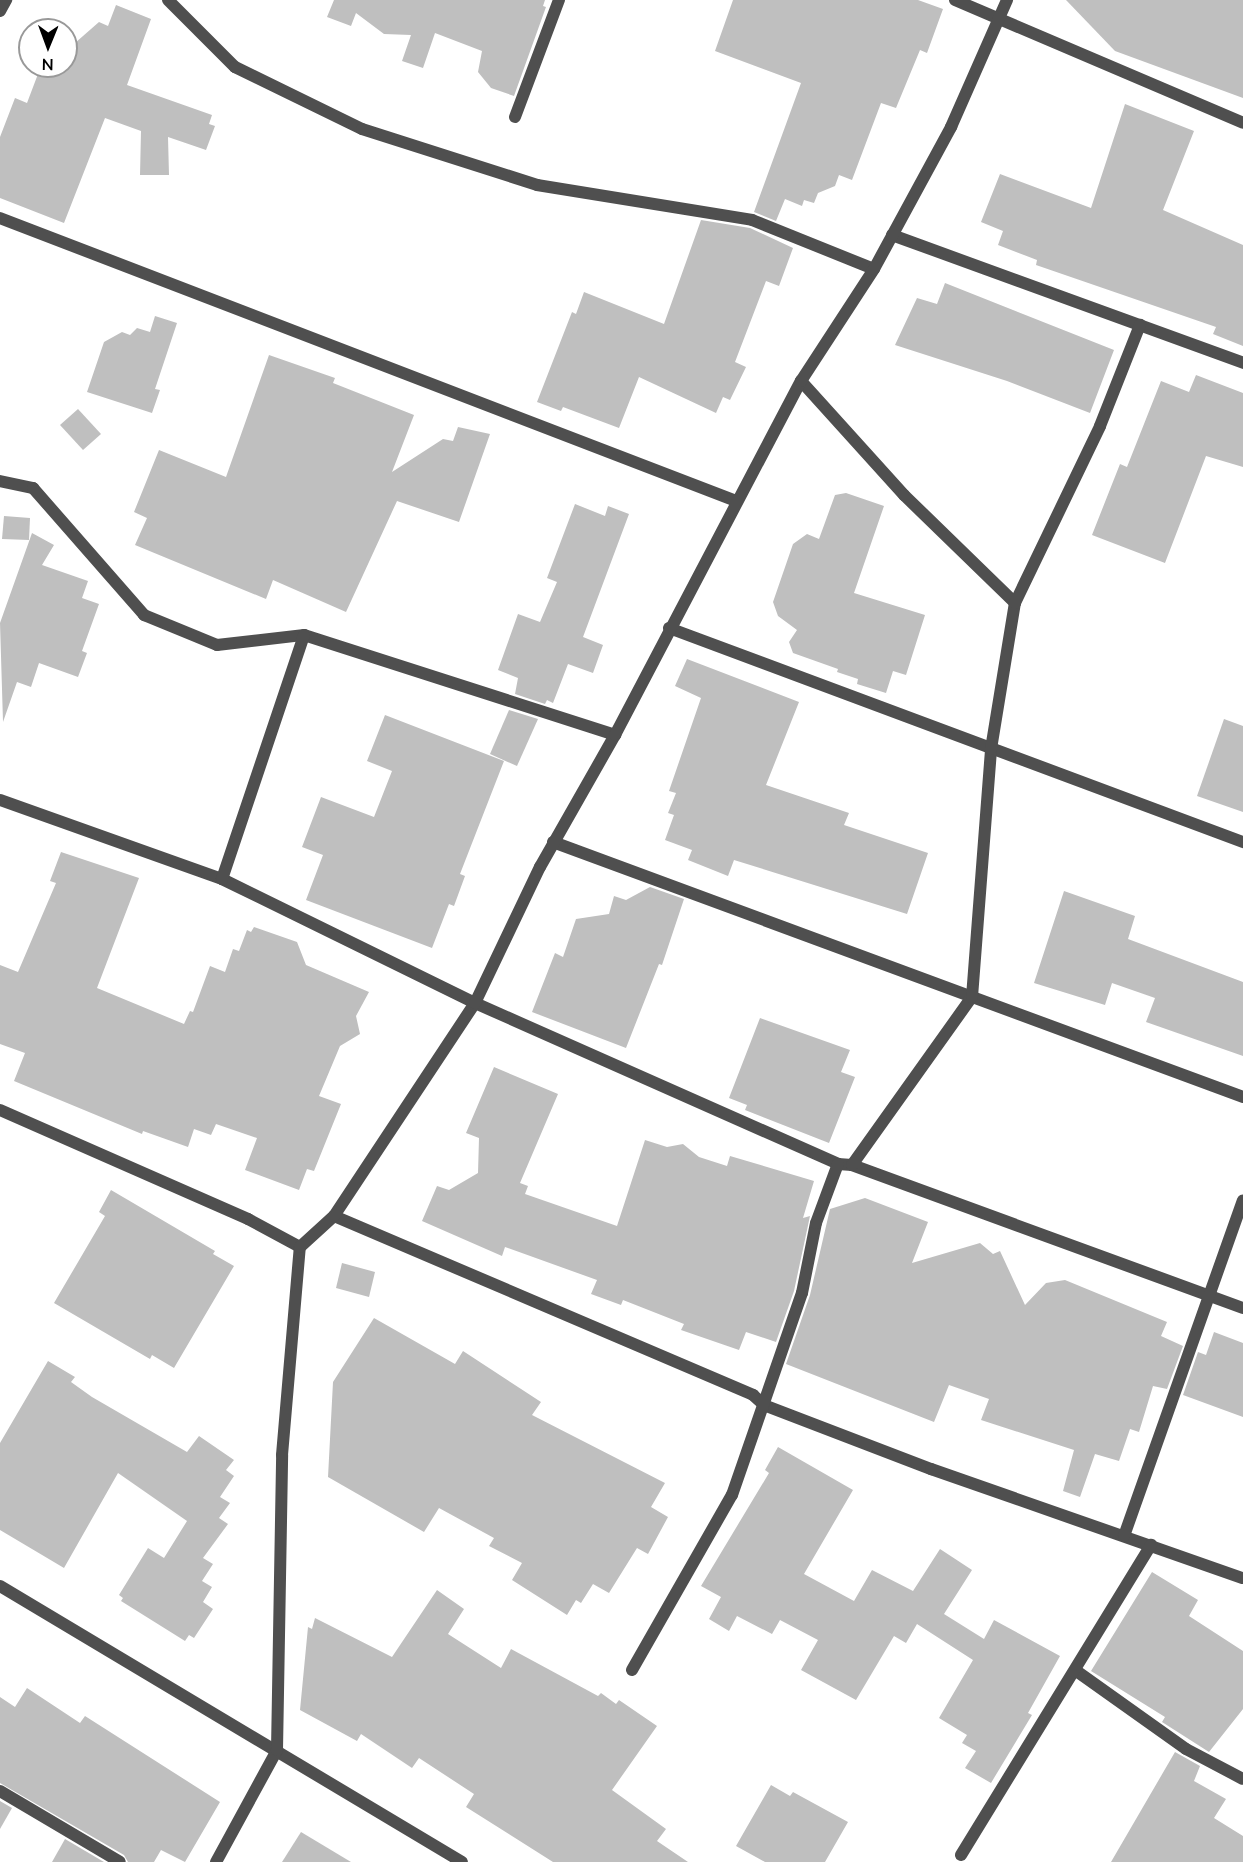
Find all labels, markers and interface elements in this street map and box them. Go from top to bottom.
north arrow [18,18,78,78]
text: N [42,53,54,75]

